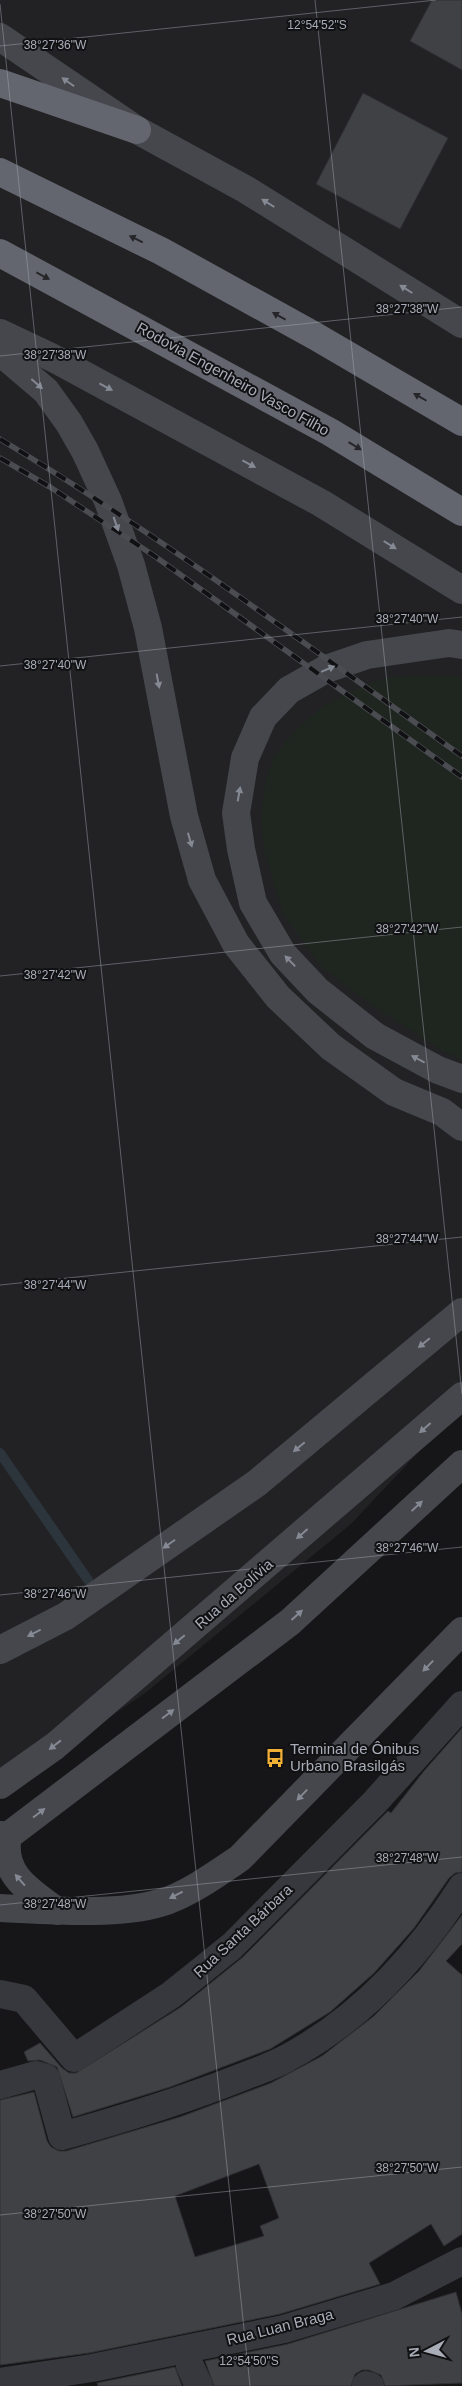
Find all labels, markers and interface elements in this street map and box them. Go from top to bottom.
text: 12°54'52"S [287,18,347,32]
text: 38°27'36"W [24,38,87,52]
one-way arrow [61,77,74,87]
one-way arrow [261,199,274,208]
one-way arrow [129,235,143,243]
one-way arrow [36,272,50,280]
one-way arrow [399,284,412,294]
text: 38°27'38"W [376,302,439,316]
one-way arrow [272,312,287,320]
street label: Rodovia Engenheiro Vasco Filho [134,318,332,439]
text: 38°27'38"W [24,348,87,362]
one-way arrow [30,378,43,389]
one-way arrow [99,382,113,391]
one-way arrow [413,393,427,402]
one-way arrow [348,442,361,451]
one-way arrow [242,460,256,468]
one-way arrow [112,517,120,532]
one-way arrow [383,541,396,550]
text: 38°27'40"W [376,612,439,626]
text: 38°27'40"W [24,658,87,672]
one-way arrow [321,665,335,673]
one-way arrow [154,673,162,689]
one-way arrow [236,785,244,801]
one-way arrow [187,832,195,847]
text: 38°27'42"W [376,922,439,936]
one-way arrow [284,955,296,967]
text: 38°27'42"W [24,968,87,982]
one-way arrow [411,1055,425,1063]
text: 38°27'44"W [376,1232,439,1246]
text: 38°27'44"W [24,1278,87,1292]
one-way arrow [418,1337,431,1348]
one-way arrow [419,1422,432,1433]
one-way arrow [293,1441,306,1452]
one-way arrow [411,1500,423,1512]
one-way arrow [297,1528,309,1540]
one-way arrow [163,1539,176,1549]
text: 38°27'46"W [376,1541,439,1555]
street label: Rua da Bolívia [191,1555,277,1632]
text: 38°27'46"W [24,1587,87,1601]
one-way arrow [291,1609,303,1621]
one-way arrow [27,1629,41,1637]
one-way arrow [173,1635,186,1646]
one-way arrow [422,1660,434,1672]
one-way arrow [161,1709,174,1720]
one-way arrow [49,1740,62,1751]
place label: Terminal de Ônibus Urbano Brasilgás [290,1740,419,1774]
bus stop icon: Terminal de Ônibus Urbano Brasilgás [264,1747,286,1769]
one-way arrow [296,1789,308,1801]
one-way arrow [32,1807,45,1818]
text: 38°27'48"W [376,1851,439,1865]
one-way arrow [14,1874,26,1886]
street label: Rua Santa Bárbara [190,1880,296,1981]
one-way arrow [169,1891,184,1900]
text: 38°27'48"W [24,1897,87,1911]
text: 38°27'50"W [376,2161,439,2175]
text: 38°27'50"W [24,2207,87,2221]
street label: Rua Luan Braga [225,2305,336,2348]
north arrow [402,2326,452,2376]
text: N [406,2346,423,2358]
text: 12°54'50"S [219,2354,279,2368]

